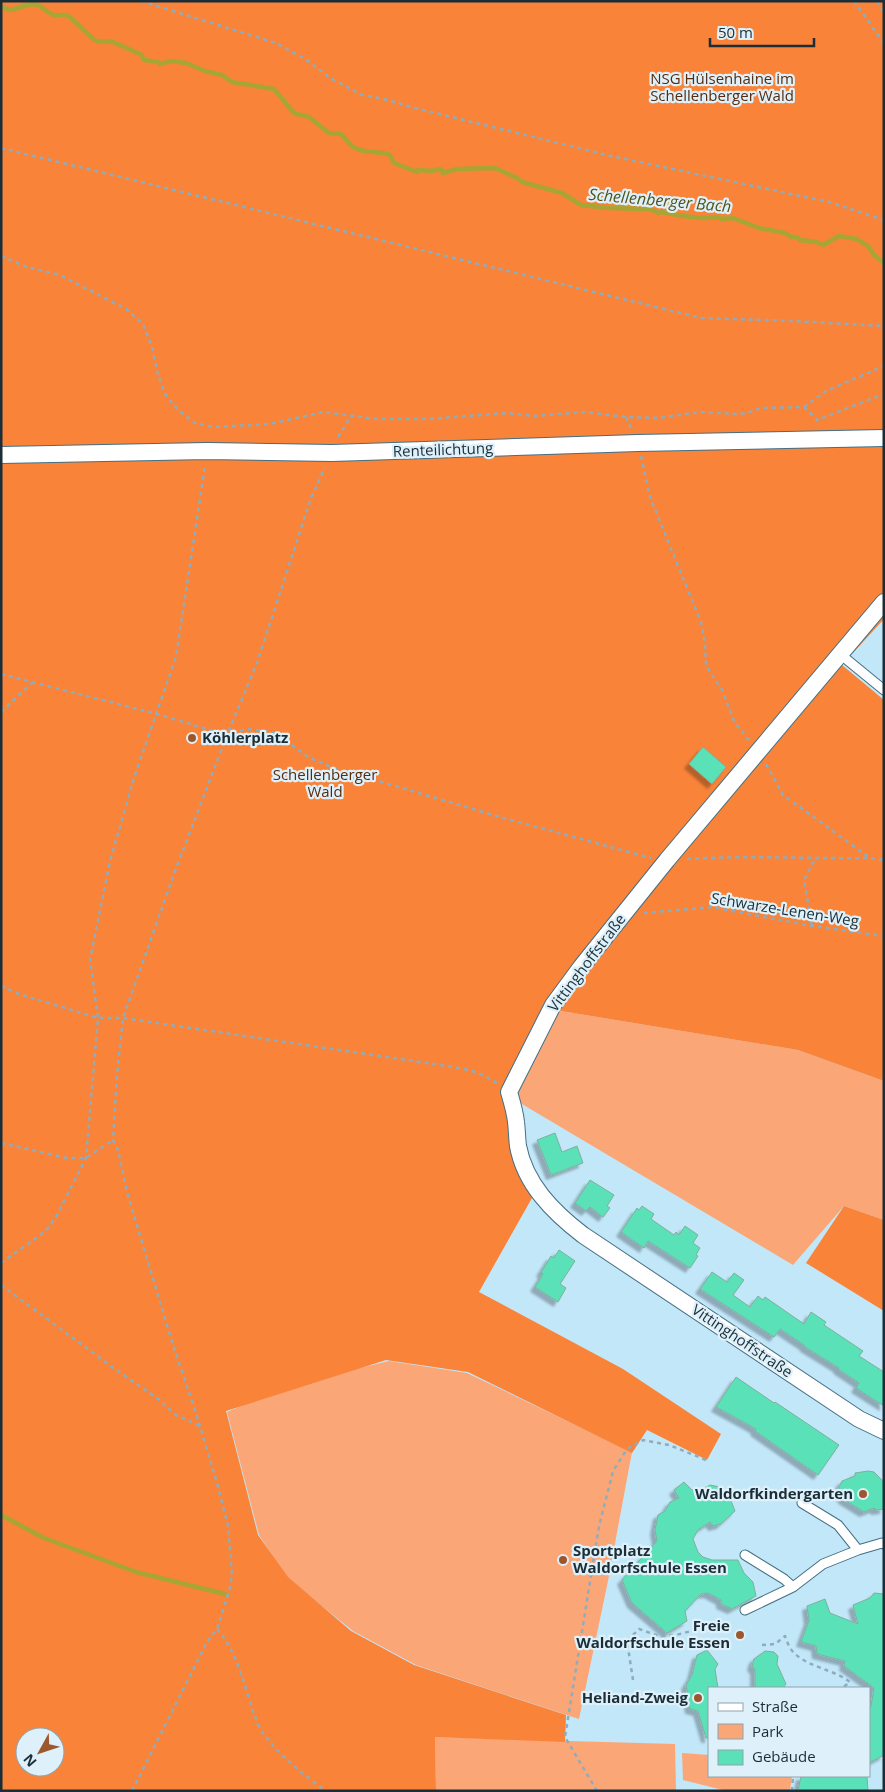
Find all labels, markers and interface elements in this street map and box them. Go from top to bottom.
scale bar [710,15,814,47]
text: 50 m [718,22,753,42]
park label: NSG Hülsenhaine im Schellenberger Wald [650,68,794,105]
water label: Schellenberger Bach [588,183,732,217]
street label: Renteilichtung [392,437,493,461]
place label: Köhlerplatz [202,727,288,747]
marker: Köhlerplatz [186,732,198,744]
park label: Schellenberger Wald [273,764,377,801]
street label: Schwarze-Lenen-Weg [710,887,860,931]
street label: Vittinghoffstraße [543,909,630,1015]
street label: Vittinghoffstraße [688,1299,797,1381]
place label: Waldorfkindergarten [695,1483,853,1503]
marker: Waldorfkindergarten [857,1488,869,1500]
place label: Sportplatz Waldorfschule Essen [573,1540,727,1577]
marker: Sportplatz Waldorfschule Essen [557,1554,569,1566]
place label: Freie Waldorfschule Essen [576,1615,730,1652]
marker: Freie Waldorfschule Essen [734,1629,746,1641]
place label: Heliand-Zweig [582,1687,689,1707]
legend [708,1687,870,1777]
marker: Heliand-Zweig [692,1692,704,1704]
text: Straße [752,1696,798,1716]
text: Park [752,1721,783,1741]
north arrow [15,1727,65,1777]
text: Gebäude [752,1746,816,1766]
text: N [19,1750,41,1771]

